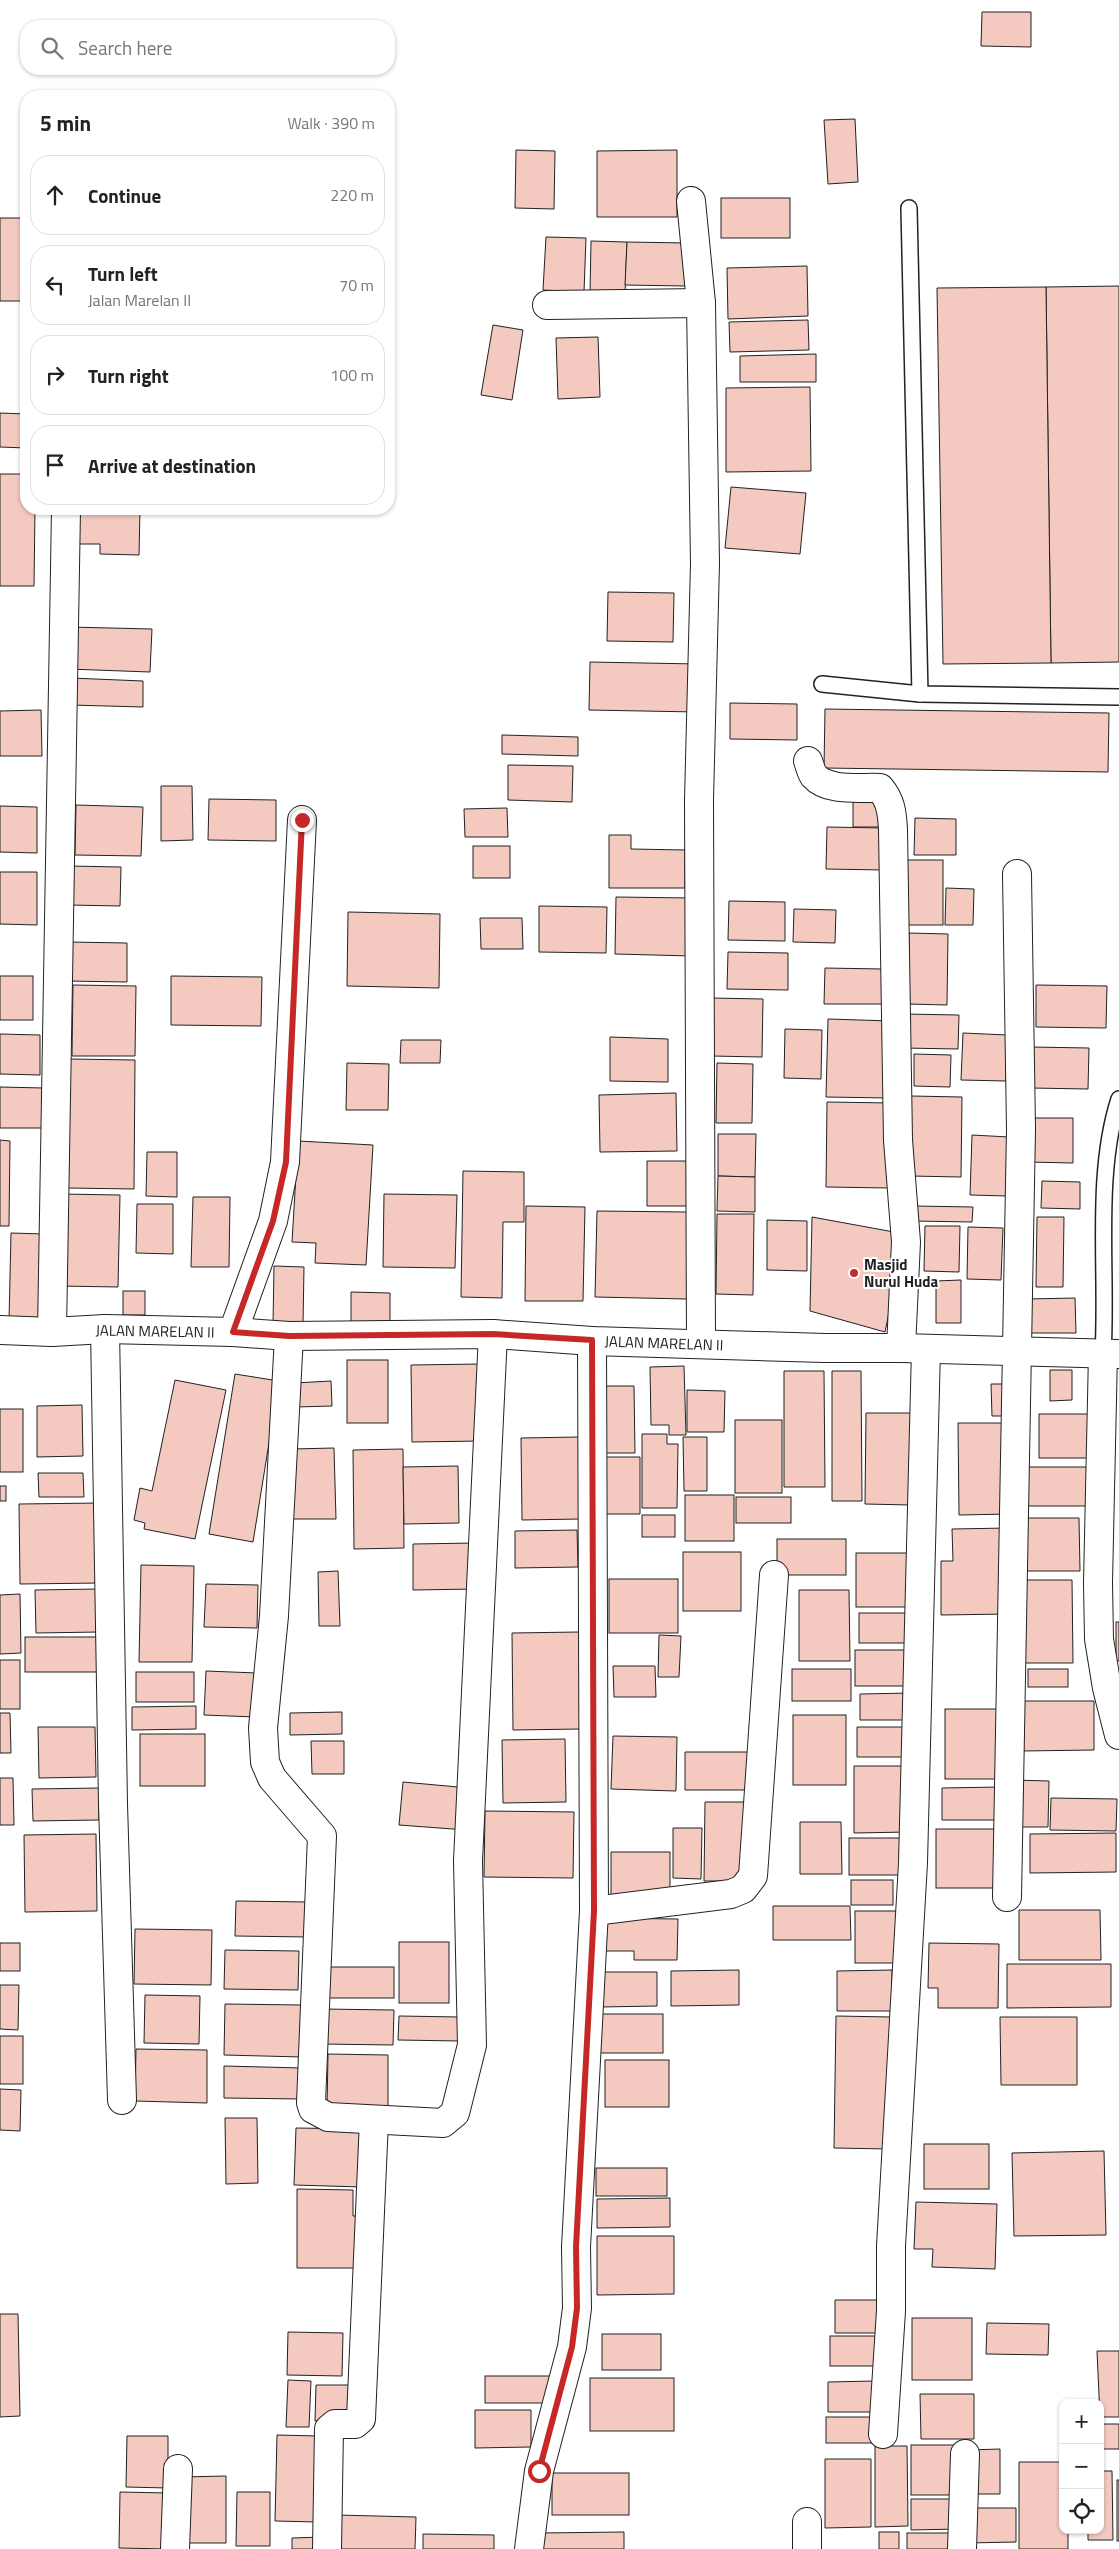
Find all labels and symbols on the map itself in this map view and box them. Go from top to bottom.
route end [291,809,314,832]
place label: Masjid Nurul Huda [864,1253,939,1293]
marker: Masjid Nurul Huda [848,1267,860,1279]
street label: JALAN MARELAN II [95,1318,215,1344]
street label: JALAN MARELAN II [604,1329,724,1357]
route start [528,2460,551,2483]

